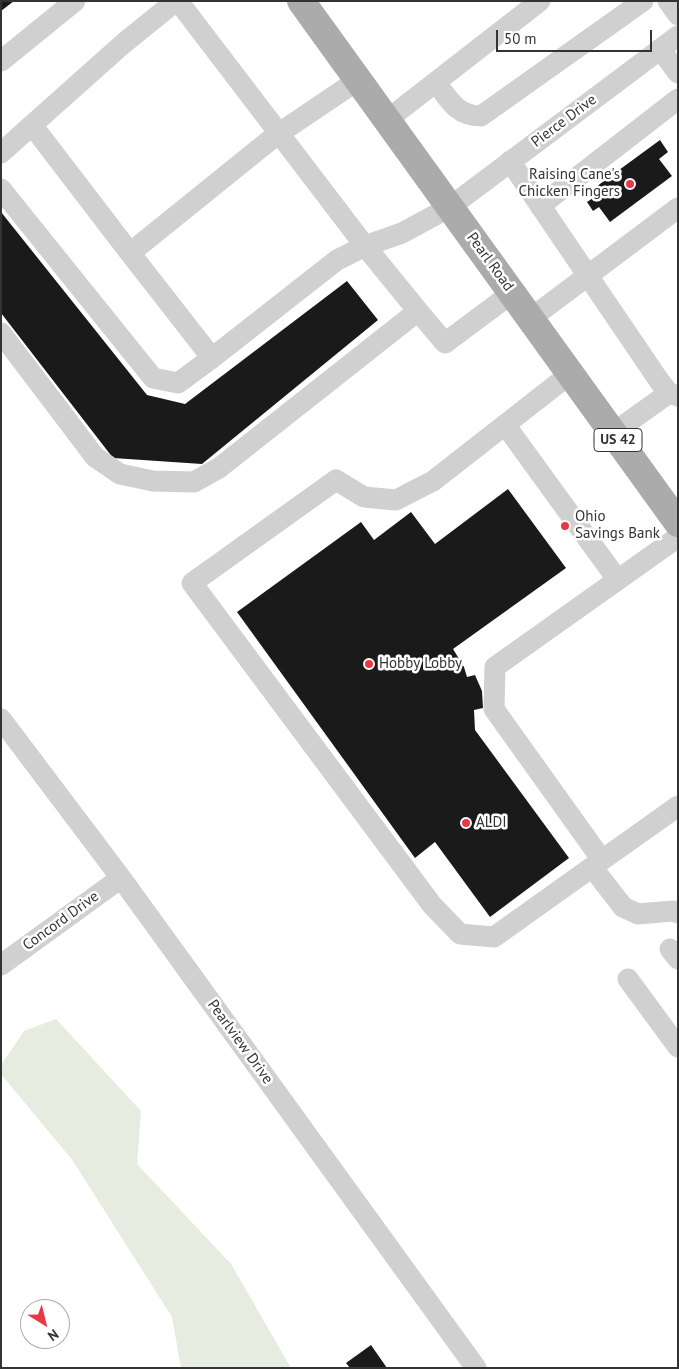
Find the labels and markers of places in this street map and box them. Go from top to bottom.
place label: Raising Cane's Chicken Fingers [519,166,620,201]
marker: Raising Cane's Chicken Fingers [624,178,636,190]
place label: Ohio Savings Bank [575,508,660,543]
marker: Ohio Savings Bank [559,520,571,532]
place label: Hobby Lobby [379,655,462,673]
marker: Hobby Lobby [363,658,375,670]
place label: ALDI [476,814,507,832]
marker: ALDI [460,817,472,829]

